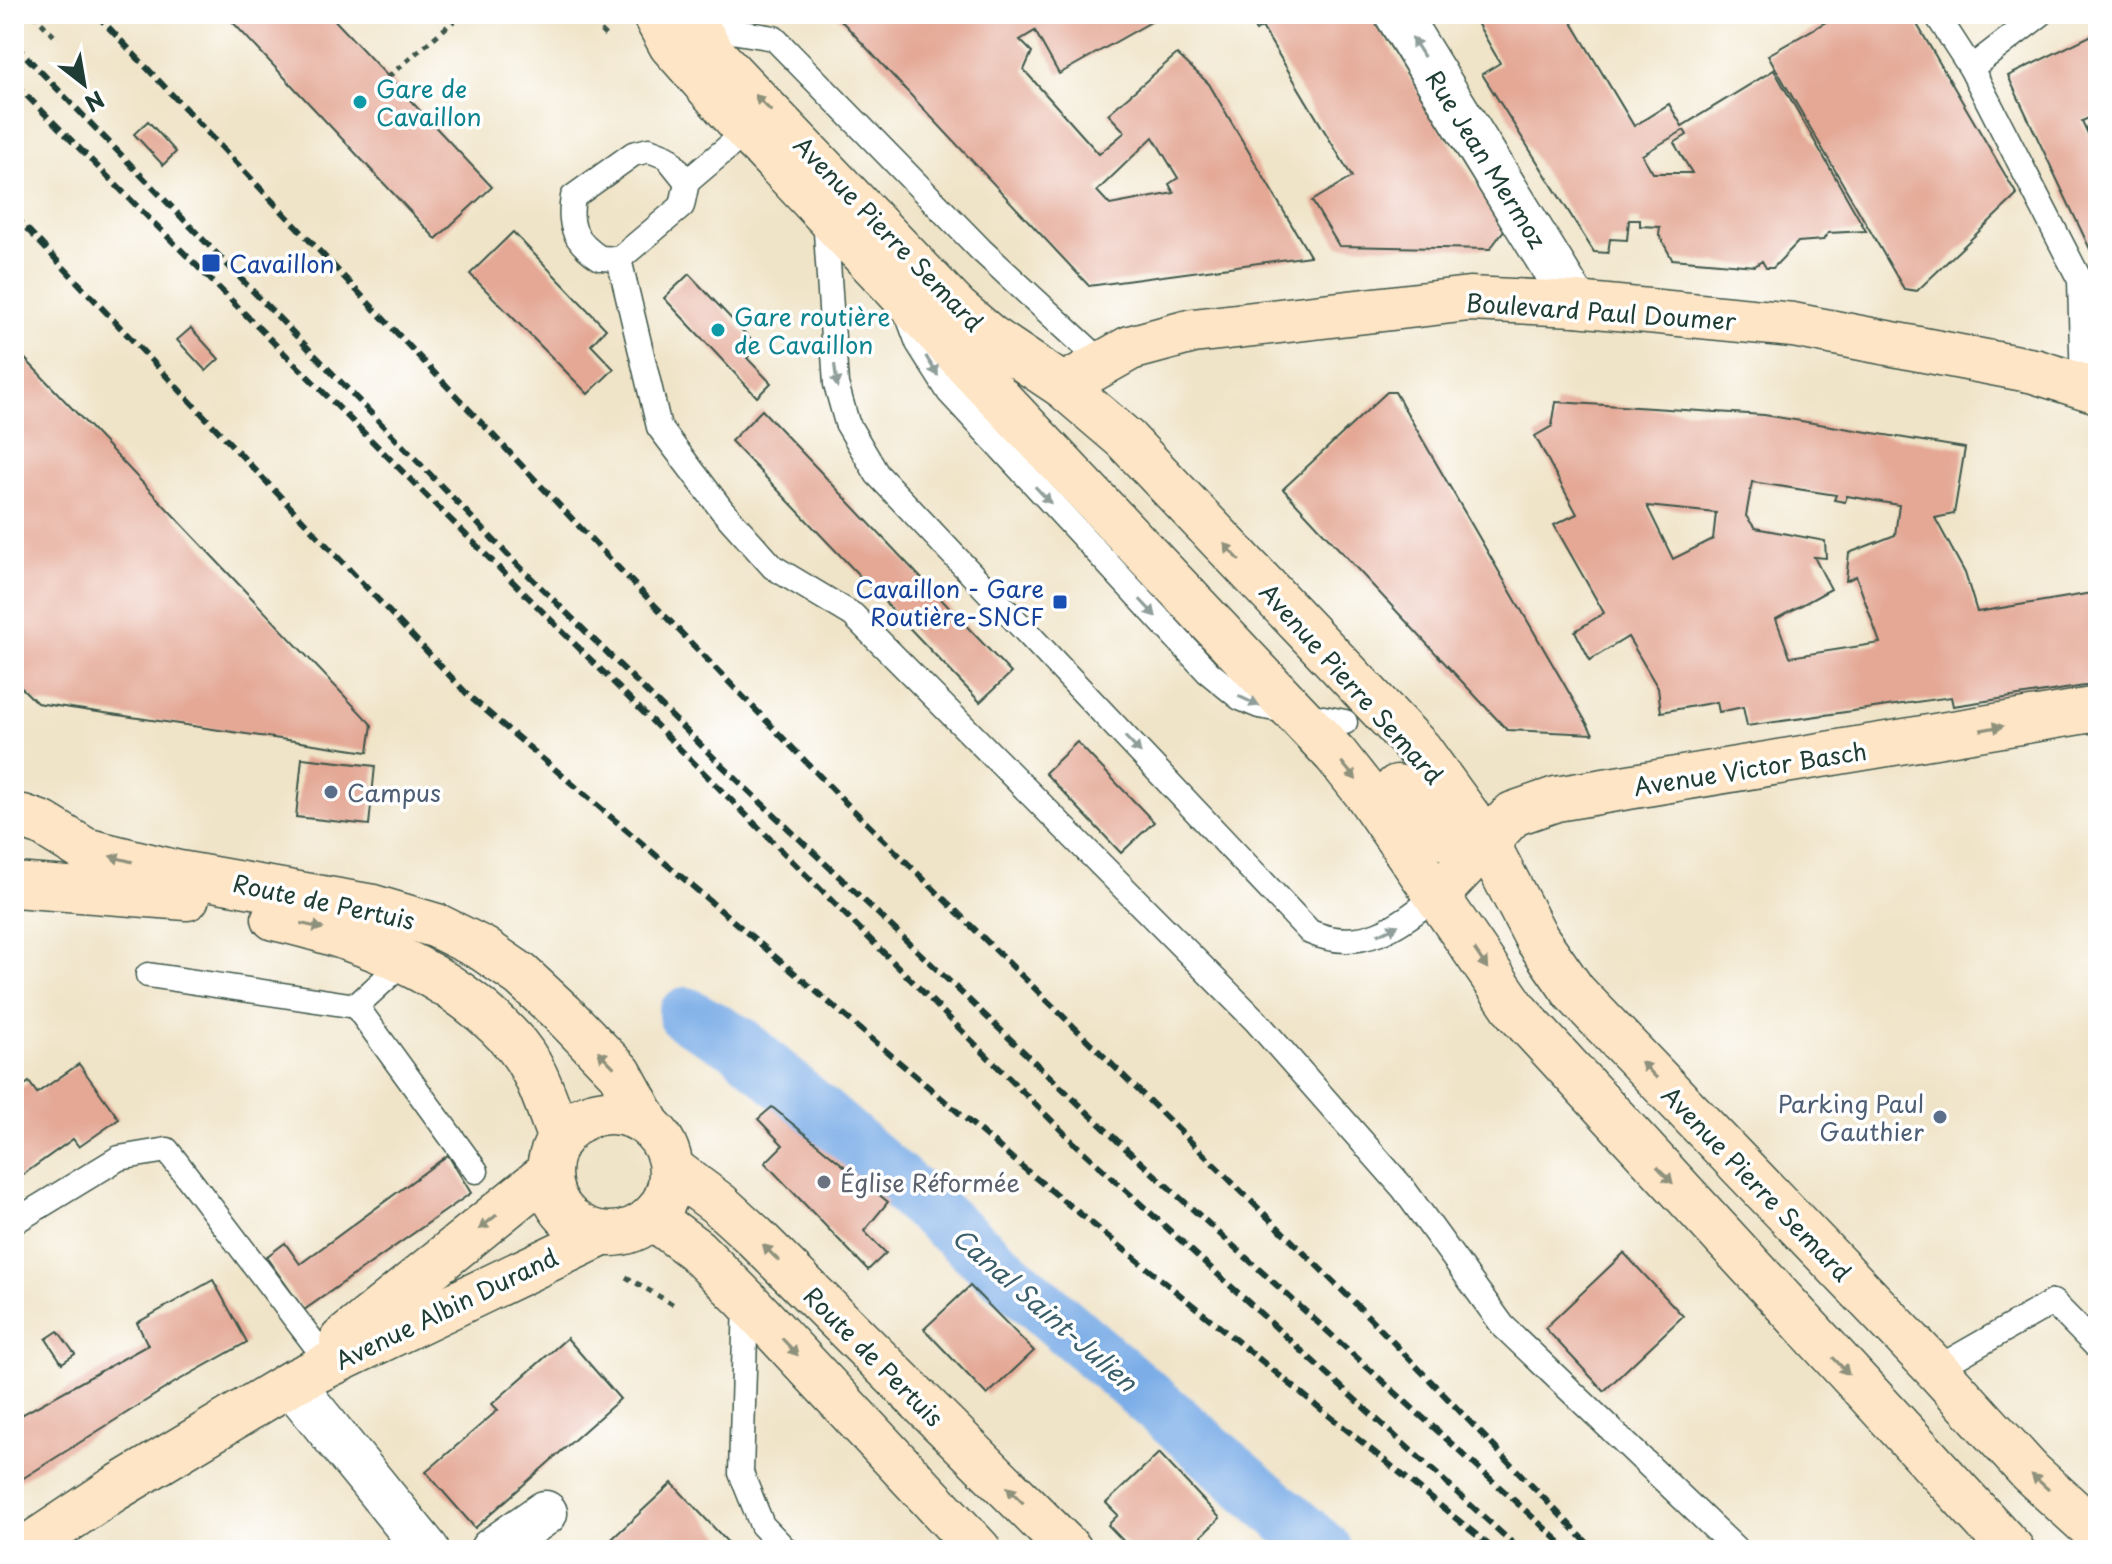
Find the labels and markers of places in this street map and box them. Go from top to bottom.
place label: Gare de Cavaillon [376,70,482,134]
marker: Gare de Cavaillon [351,93,369,111]
place label: Cavaillon [229,245,335,281]
marker: Cavaillon [200,252,222,274]
place label: Gare routière de Cavaillon [734,298,890,362]
marker: Gare routière de Cavaillon [709,321,727,339]
place label: Cavaillon - Gare Routière-SNCF [855,570,1044,634]
marker: Cavaillon - Gare Routière-SNCF [1051,593,1069,611]
place label: Campus [347,774,441,810]
marker: Campus [322,783,340,801]
place label: Parking Paul Gauthier [1778,1085,1924,1149]
marker: Parking Paul Gauthier [1931,1108,1949,1126]
place label: Église Réformée [840,1164,1020,1200]
marker: Église Réformée [815,1173,833,1191]

